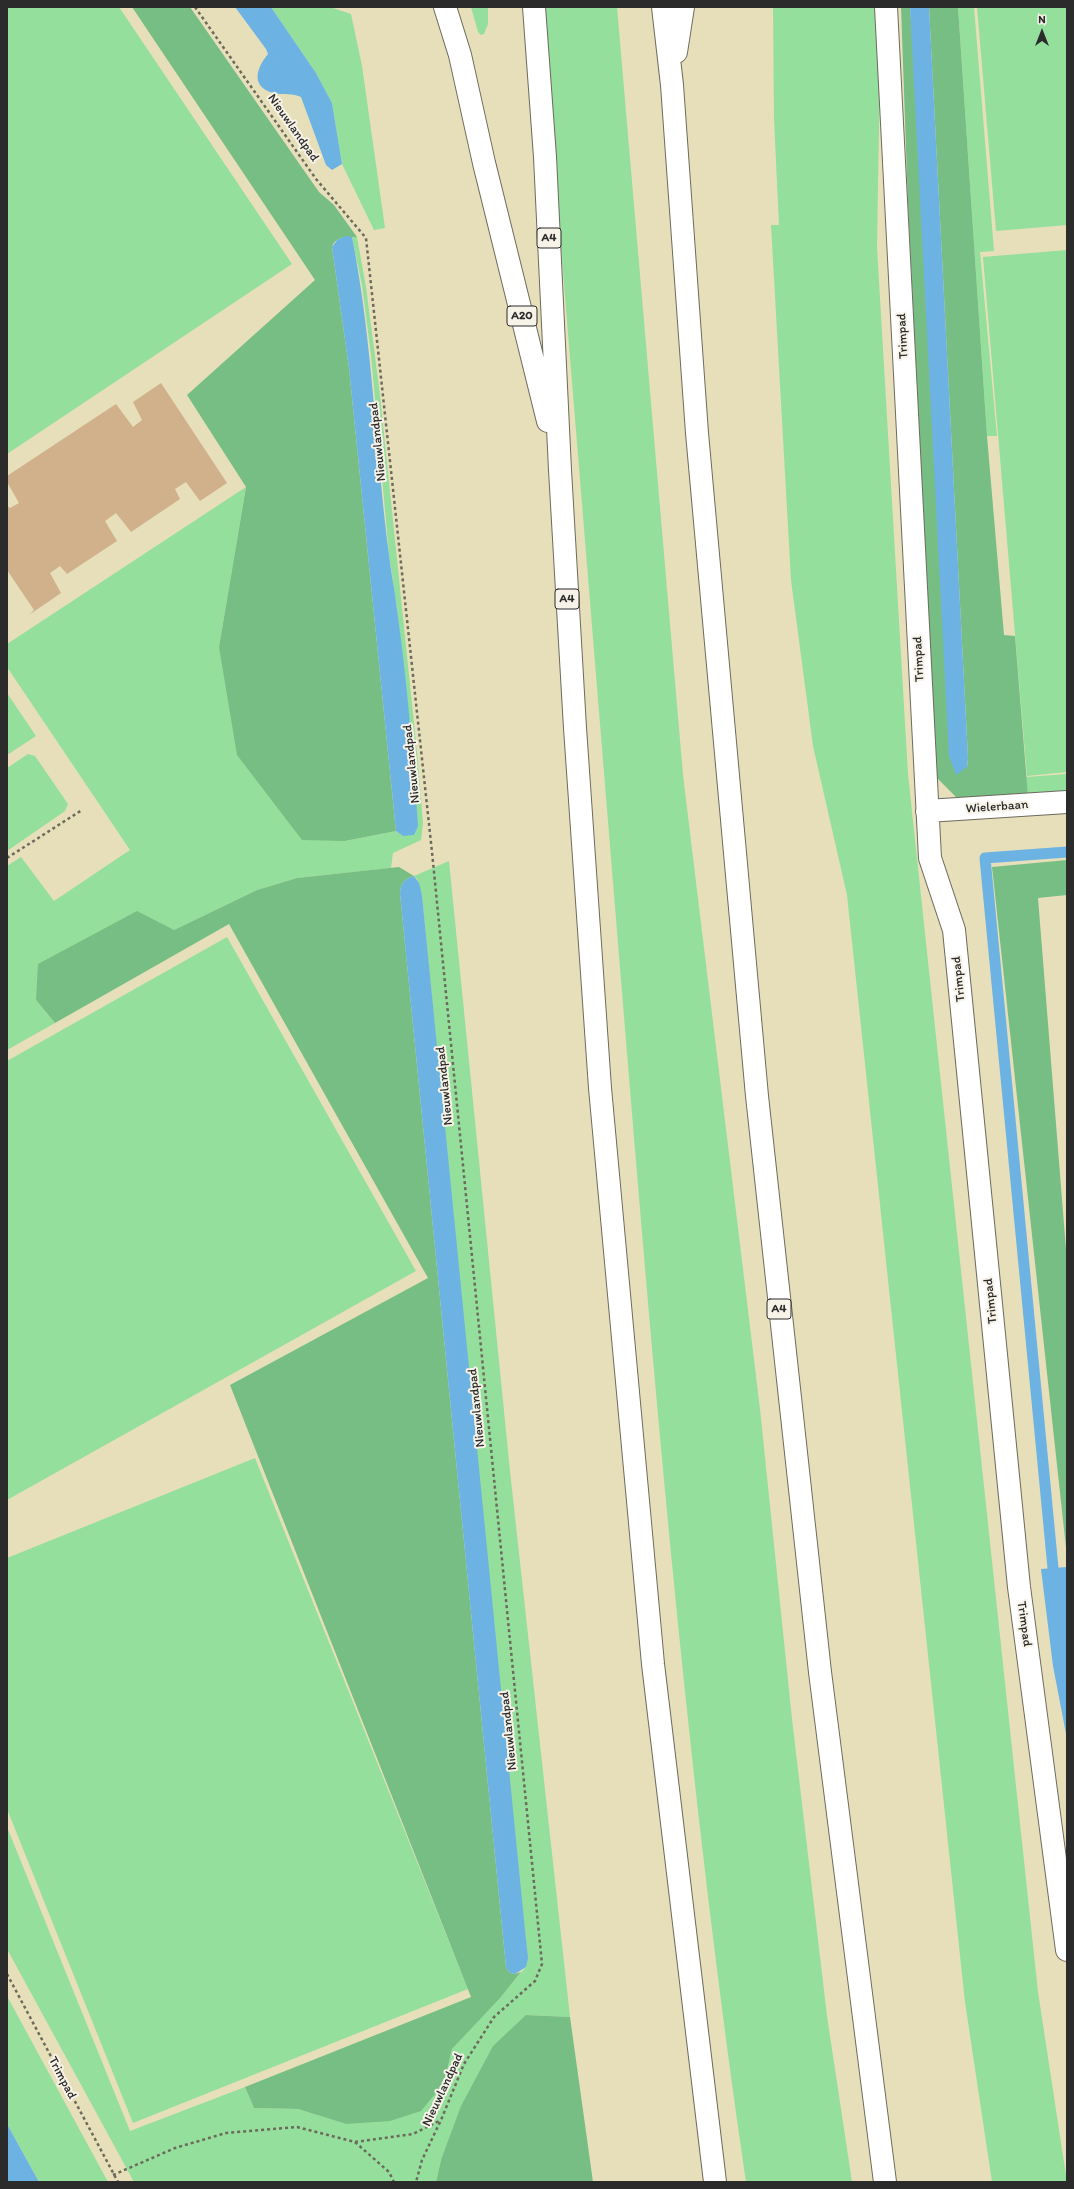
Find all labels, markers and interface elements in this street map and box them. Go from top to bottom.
north arrow [1022,12,1062,52]
text: N [1038,13,1046,26]
street label: Nieuwlandpad [264,91,322,165]
road number: A4 [537,228,561,248]
road number: A20 [507,306,537,326]
street label: Trimpad [894,313,912,359]
street label: Nieuwlandpad [366,402,390,482]
road number: A4 [555,589,579,609]
street label: Trimpad [910,636,928,682]
street label: Nieuwlandpad [400,724,424,804]
street label: Wielerbaan [965,797,1029,817]
street label: Trimpad [949,955,969,1003]
street label: Nieuwlandpad [433,1046,457,1126]
street label: Trimpad [981,1277,1001,1325]
road number: A4 [767,1299,791,1319]
street label: Nieuwlandpad [465,1368,489,1448]
street label: Trimpad [1013,1600,1035,1648]
street label: Nieuwlandpad [497,1691,521,1771]
street label: Nieuwlandpad [419,2051,467,2129]
street label: Trimpad [44,2054,80,2102]

